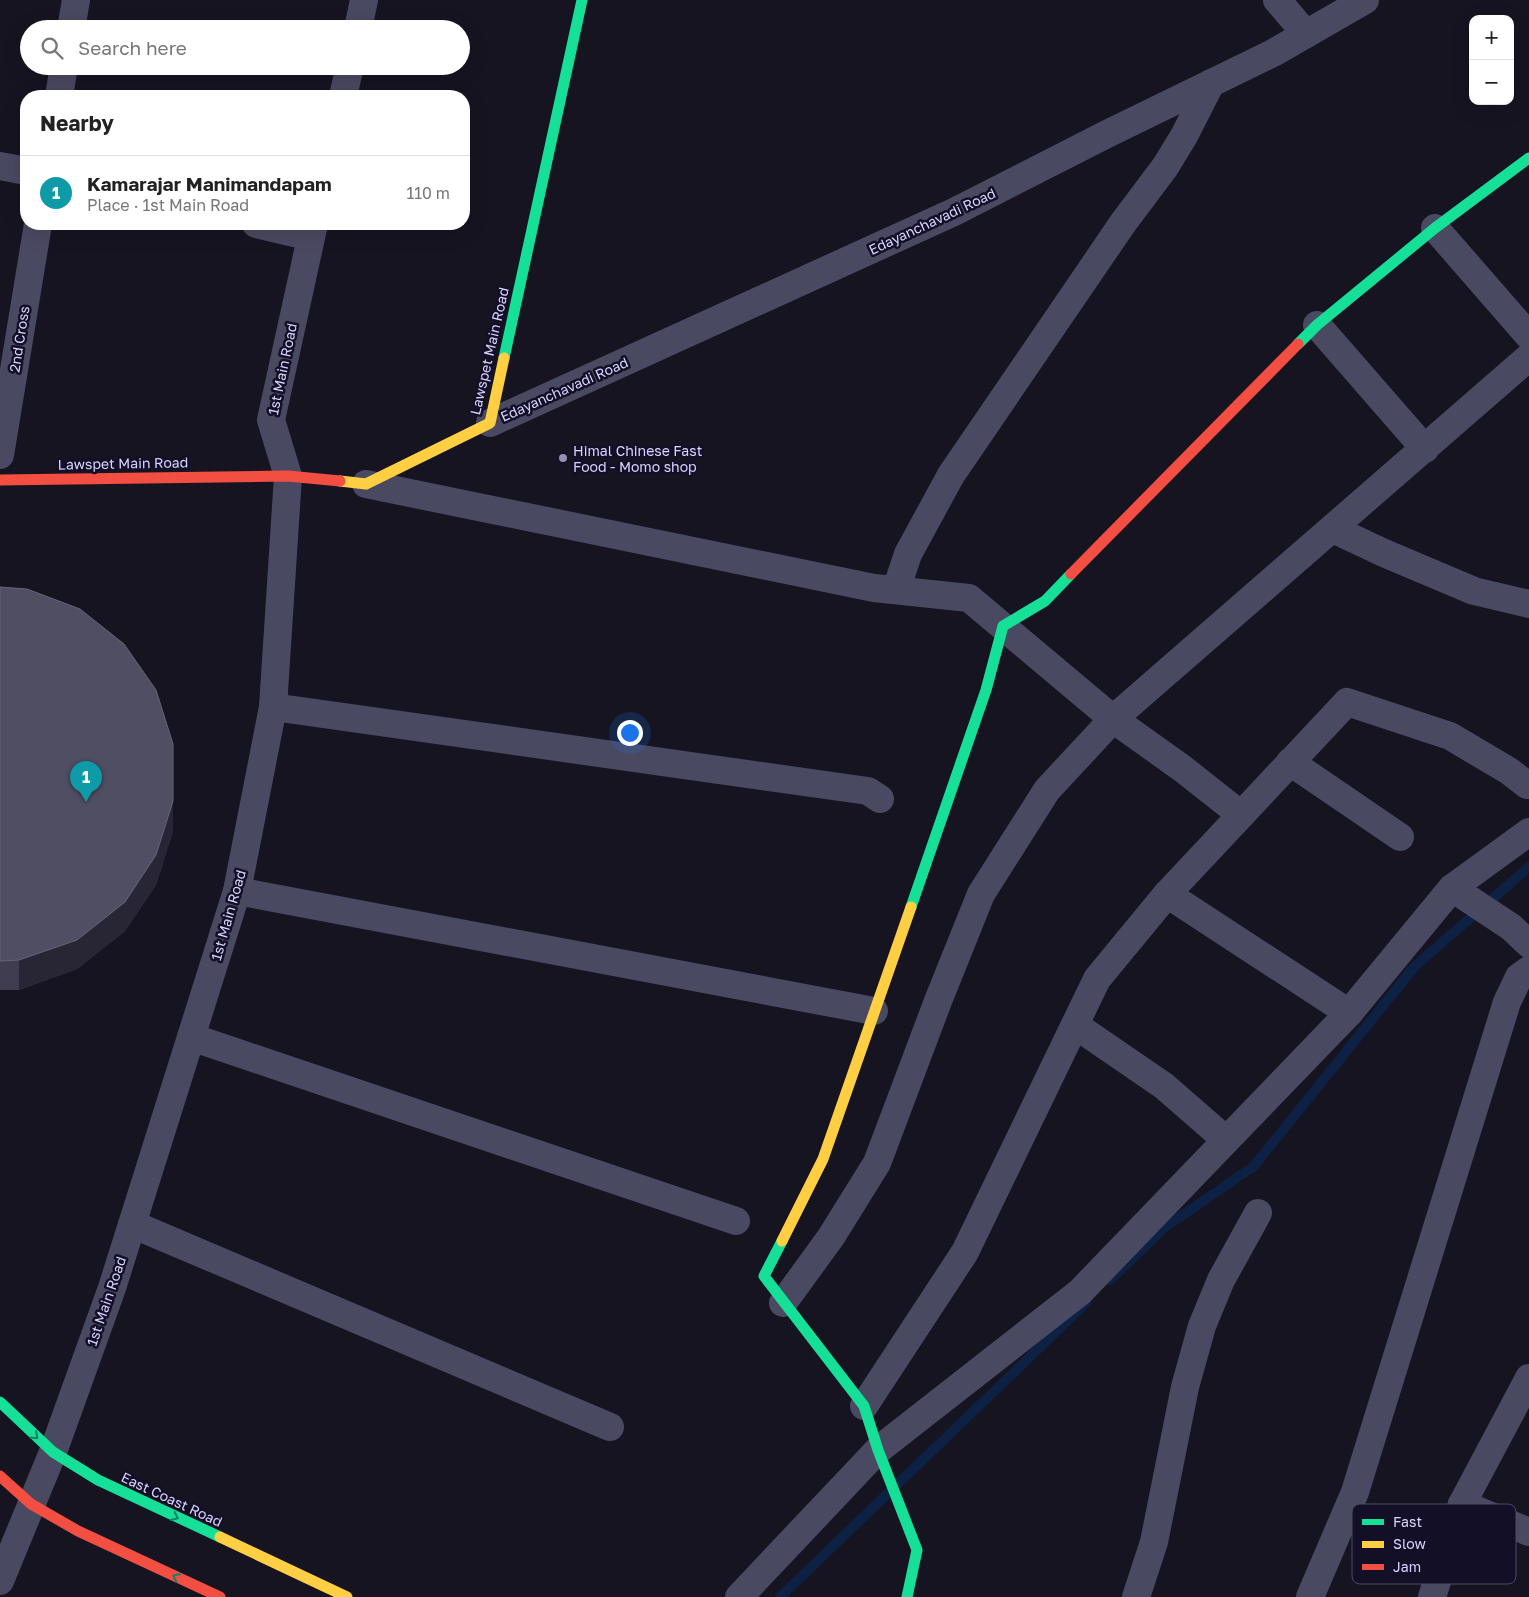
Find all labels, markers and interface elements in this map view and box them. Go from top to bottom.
map controls [1469,15,1514,105]
button: + [1469,15,1514,60]
search box [20,20,470,75]
icon: search [38,34,66,62]
text: Search here [78,36,187,59]
button: − [1469,60,1514,105]
text: Nearby [40,110,114,136]
text: Kamarajar Manimandapam [87,172,332,195]
text: 1 [52,183,60,203]
text: 110 m [406,183,450,203]
street label: Edayanchavadi Road [866,184,998,258]
text: Place · 1st Main Road [87,195,249,215]
street label: Lawspet Main Road [466,285,512,417]
street label: 2nd Cross [5,305,33,373]
street label: 1st Main Road [264,322,300,416]
street label: Edayanchavadi Road [498,353,630,425]
place label: Himal Chinese Fast Food - Momo shop [573,442,702,475]
marker: Himal Chinese Fast Food - Momo shop [557,452,569,464]
street label: Lawspet Main Road [58,453,188,473]
your location [617,720,643,746]
pin: 1 [70,761,102,802]
street label: 1st Main Road [207,868,249,962]
street label: 1st Main Road [83,1254,129,1348]
one-way arrow [30,1430,39,1439]
street label: East Coast Road [119,1468,225,1530]
legend [1352,1504,1516,1584]
one-way arrow [170,1510,179,1521]
text: Fast [1393,1513,1422,1530]
text: Slow [1393,1535,1426,1552]
text: Jam [1393,1558,1421,1575]
one-way arrow [172,1572,181,1583]

